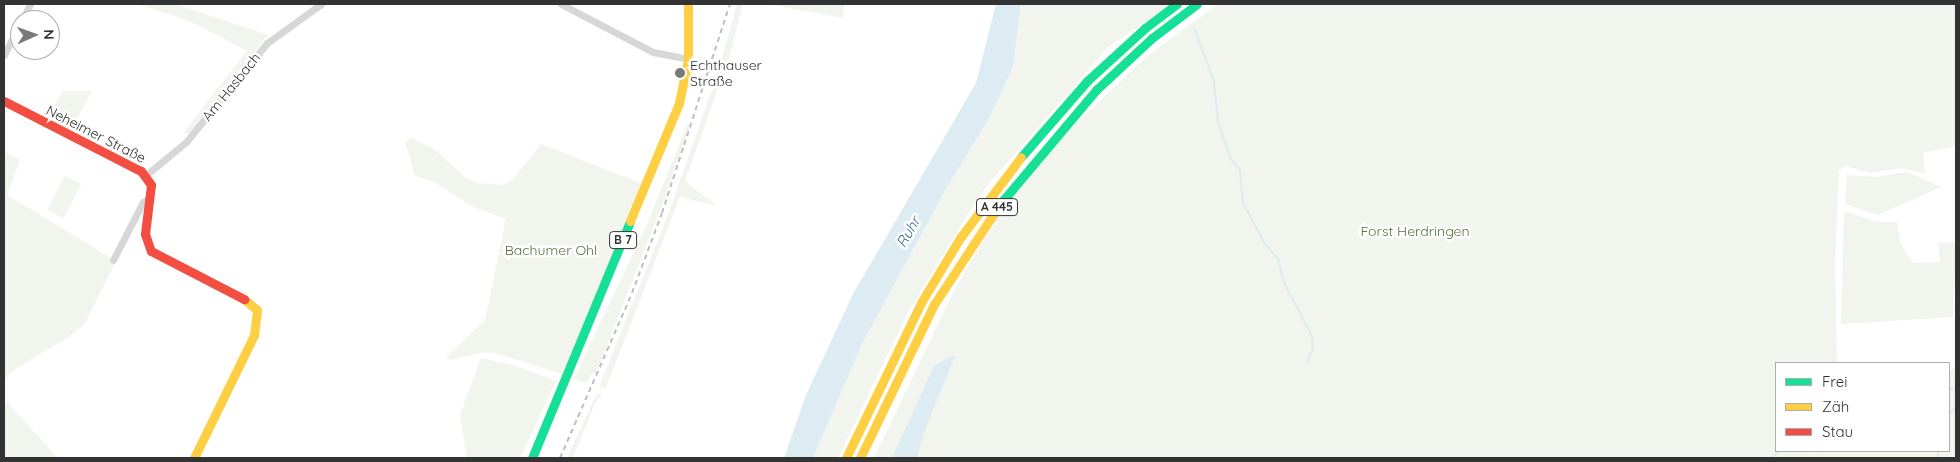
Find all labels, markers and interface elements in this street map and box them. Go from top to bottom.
north arrow [10,10,60,60]
text: N [40,29,58,40]
street label: Am Hasbach [198,49,264,125]
place label: Echthauser Straße [690,57,762,90]
marker: Echthauser Straße [674,67,686,79]
street label: Neheimer Straße [43,102,149,166]
road number: A 445 [976,198,1018,216]
water label: Ruhr [892,213,924,251]
park label: Forst Herdringen [1360,223,1470,239]
road number: B 7 [608,230,638,250]
park label: Bachumer Ohl [505,242,597,258]
legend [1775,362,1950,452]
text: Frei [1822,372,1848,391]
text: Zäh [1822,397,1849,416]
text: Stau [1822,422,1853,441]

